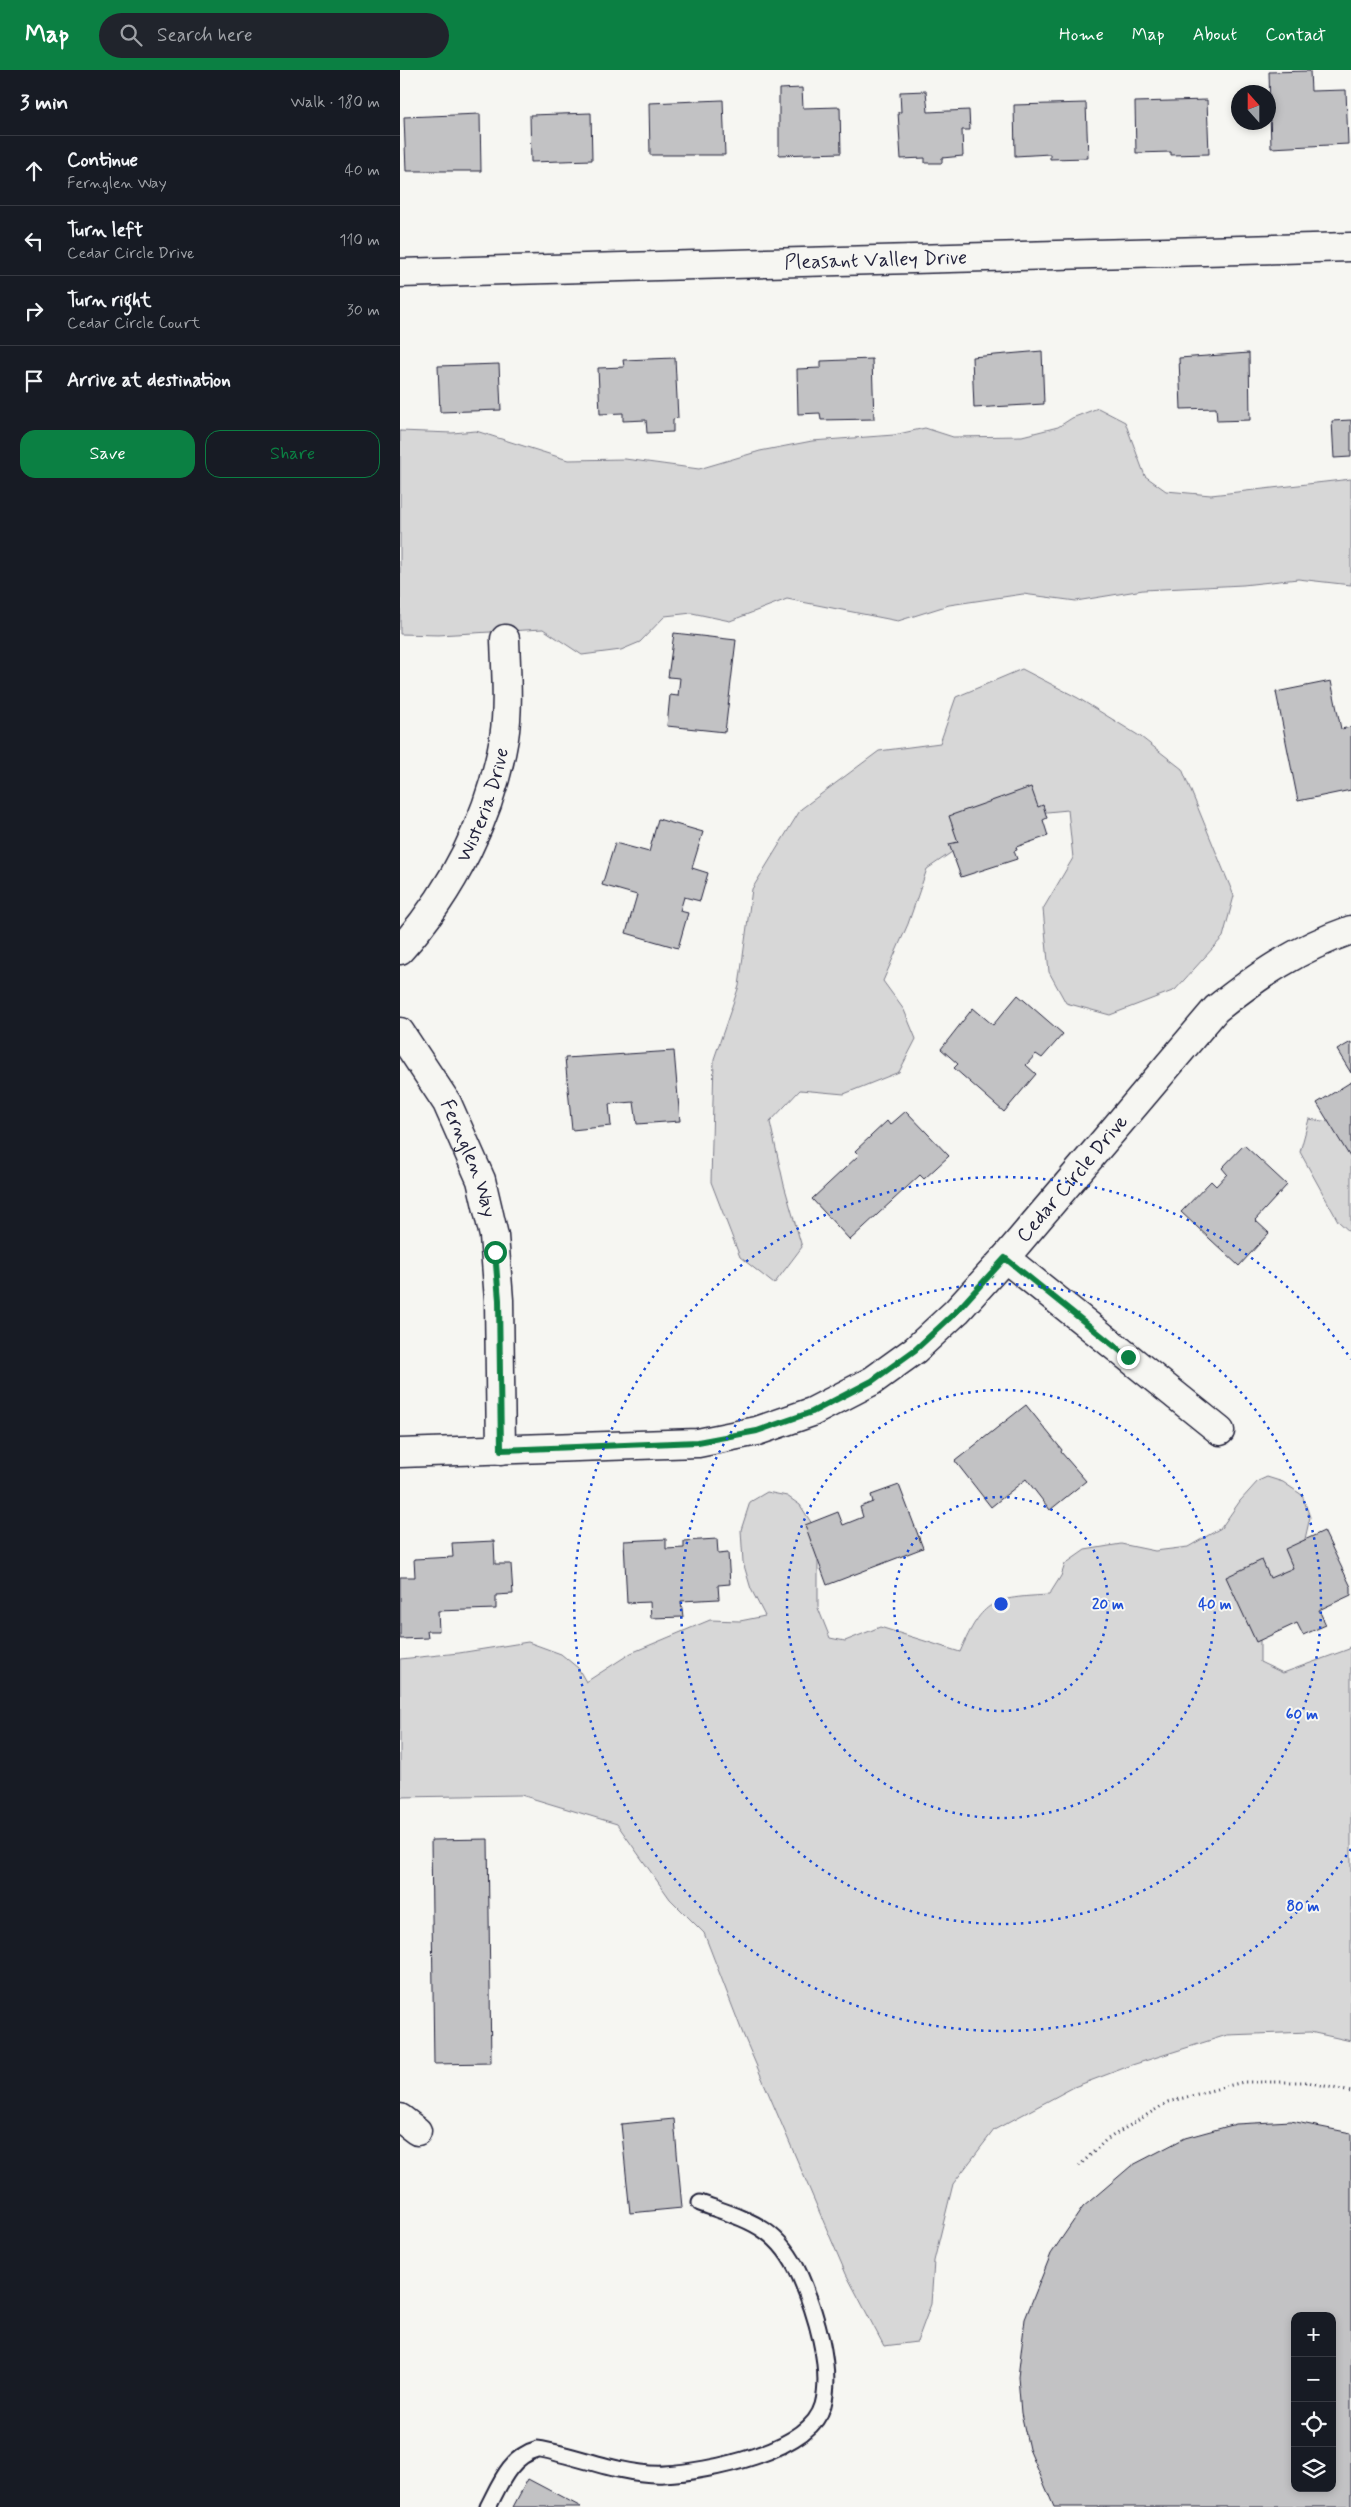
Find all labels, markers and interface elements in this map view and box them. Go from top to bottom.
search box [99,13,449,58]
text: Map [25,20,69,51]
icon: search [117,21,145,49]
text: Search here [157,23,253,48]
text: Home [1059,23,1104,47]
text: Map [1132,23,1165,47]
text: About [1193,23,1237,47]
text: Contact [1265,23,1326,47]
north arrow [1231,85,1276,130]
text: 3 min [20,89,68,117]
text: Walk · 180 m [291,92,380,113]
text: Continue [67,148,138,173]
icon: ahead [20,157,48,185]
text: 40 m [344,160,380,181]
text: Fernglen Way [67,173,167,194]
text: Turn left [67,218,143,243]
icon: left [20,227,48,255]
text: 110 m [339,230,380,251]
text: Cedar Circle Drive [67,243,195,264]
street label: Pleasant Valley Drive [784,244,968,276]
text: Turn right [67,288,151,313]
icon: right [20,297,48,325]
text: 30 m [347,300,380,321]
text: Cedar Circle Court [67,313,200,334]
icon: arrive [20,367,48,395]
text: Arrive at destination [67,368,231,393]
button: Save [20,430,195,478]
button: Share [205,430,380,478]
street label: Wisteria Drive [450,745,515,867]
street label: Fernglen Way [434,1095,503,1220]
street label: Cedar Circle Drive [1010,1109,1134,1248]
route start [484,1241,507,1264]
route end [1117,1346,1140,1369]
centre of rings [992,1595,1010,1613]
text: 20 m [1092,1595,1124,1615]
text: 40 m [1198,1595,1232,1615]
text: 60 m [1286,1705,1318,1725]
text: 80 m [1286,1897,1320,1917]
map controls [1291,2312,1336,2492]
button: + [1291,2312,1336,2357]
button: − [1291,2357,1336,2402]
button: locate [1291,2402,1336,2447]
button: layers [1291,2447,1336,2492]

